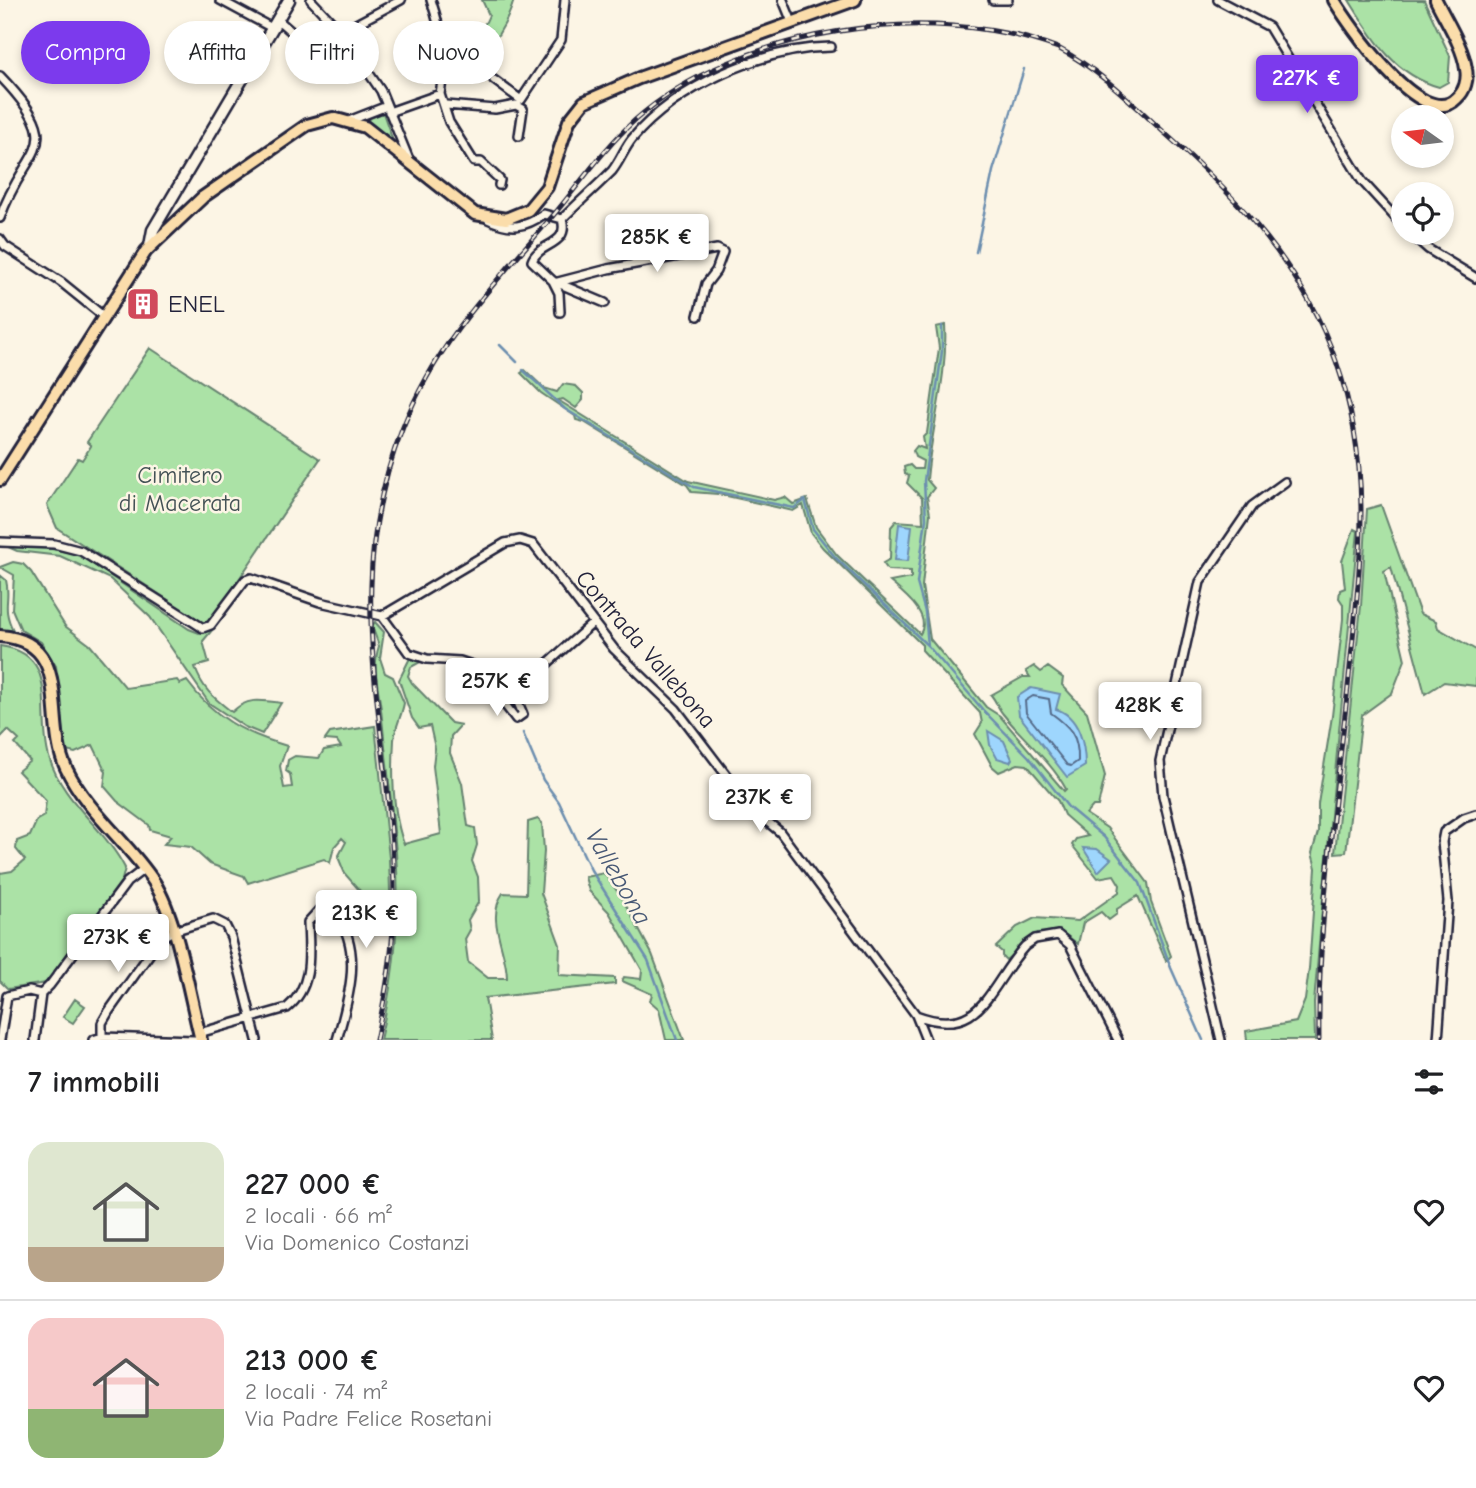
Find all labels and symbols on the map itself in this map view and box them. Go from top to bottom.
pin: 227K € [1250,55,1364,115]
north arrow [1391,105,1454,168]
pin: 285K € [600,215,714,274]
building icon: ENEL [124,285,162,323]
place label: ENEL [168,290,225,318]
park label: Cimitero di Macerata [119,461,241,517]
street label: Contrada Vallebona [570,564,722,734]
pin: 257K € [440,658,554,718]
pin: 428K € [1093,682,1207,742]
pin: 237K € [703,774,817,834]
water label: Vallebona [579,823,658,930]
pin: 213K € [309,890,423,950]
pin: 273K € [61,914,175,974]

